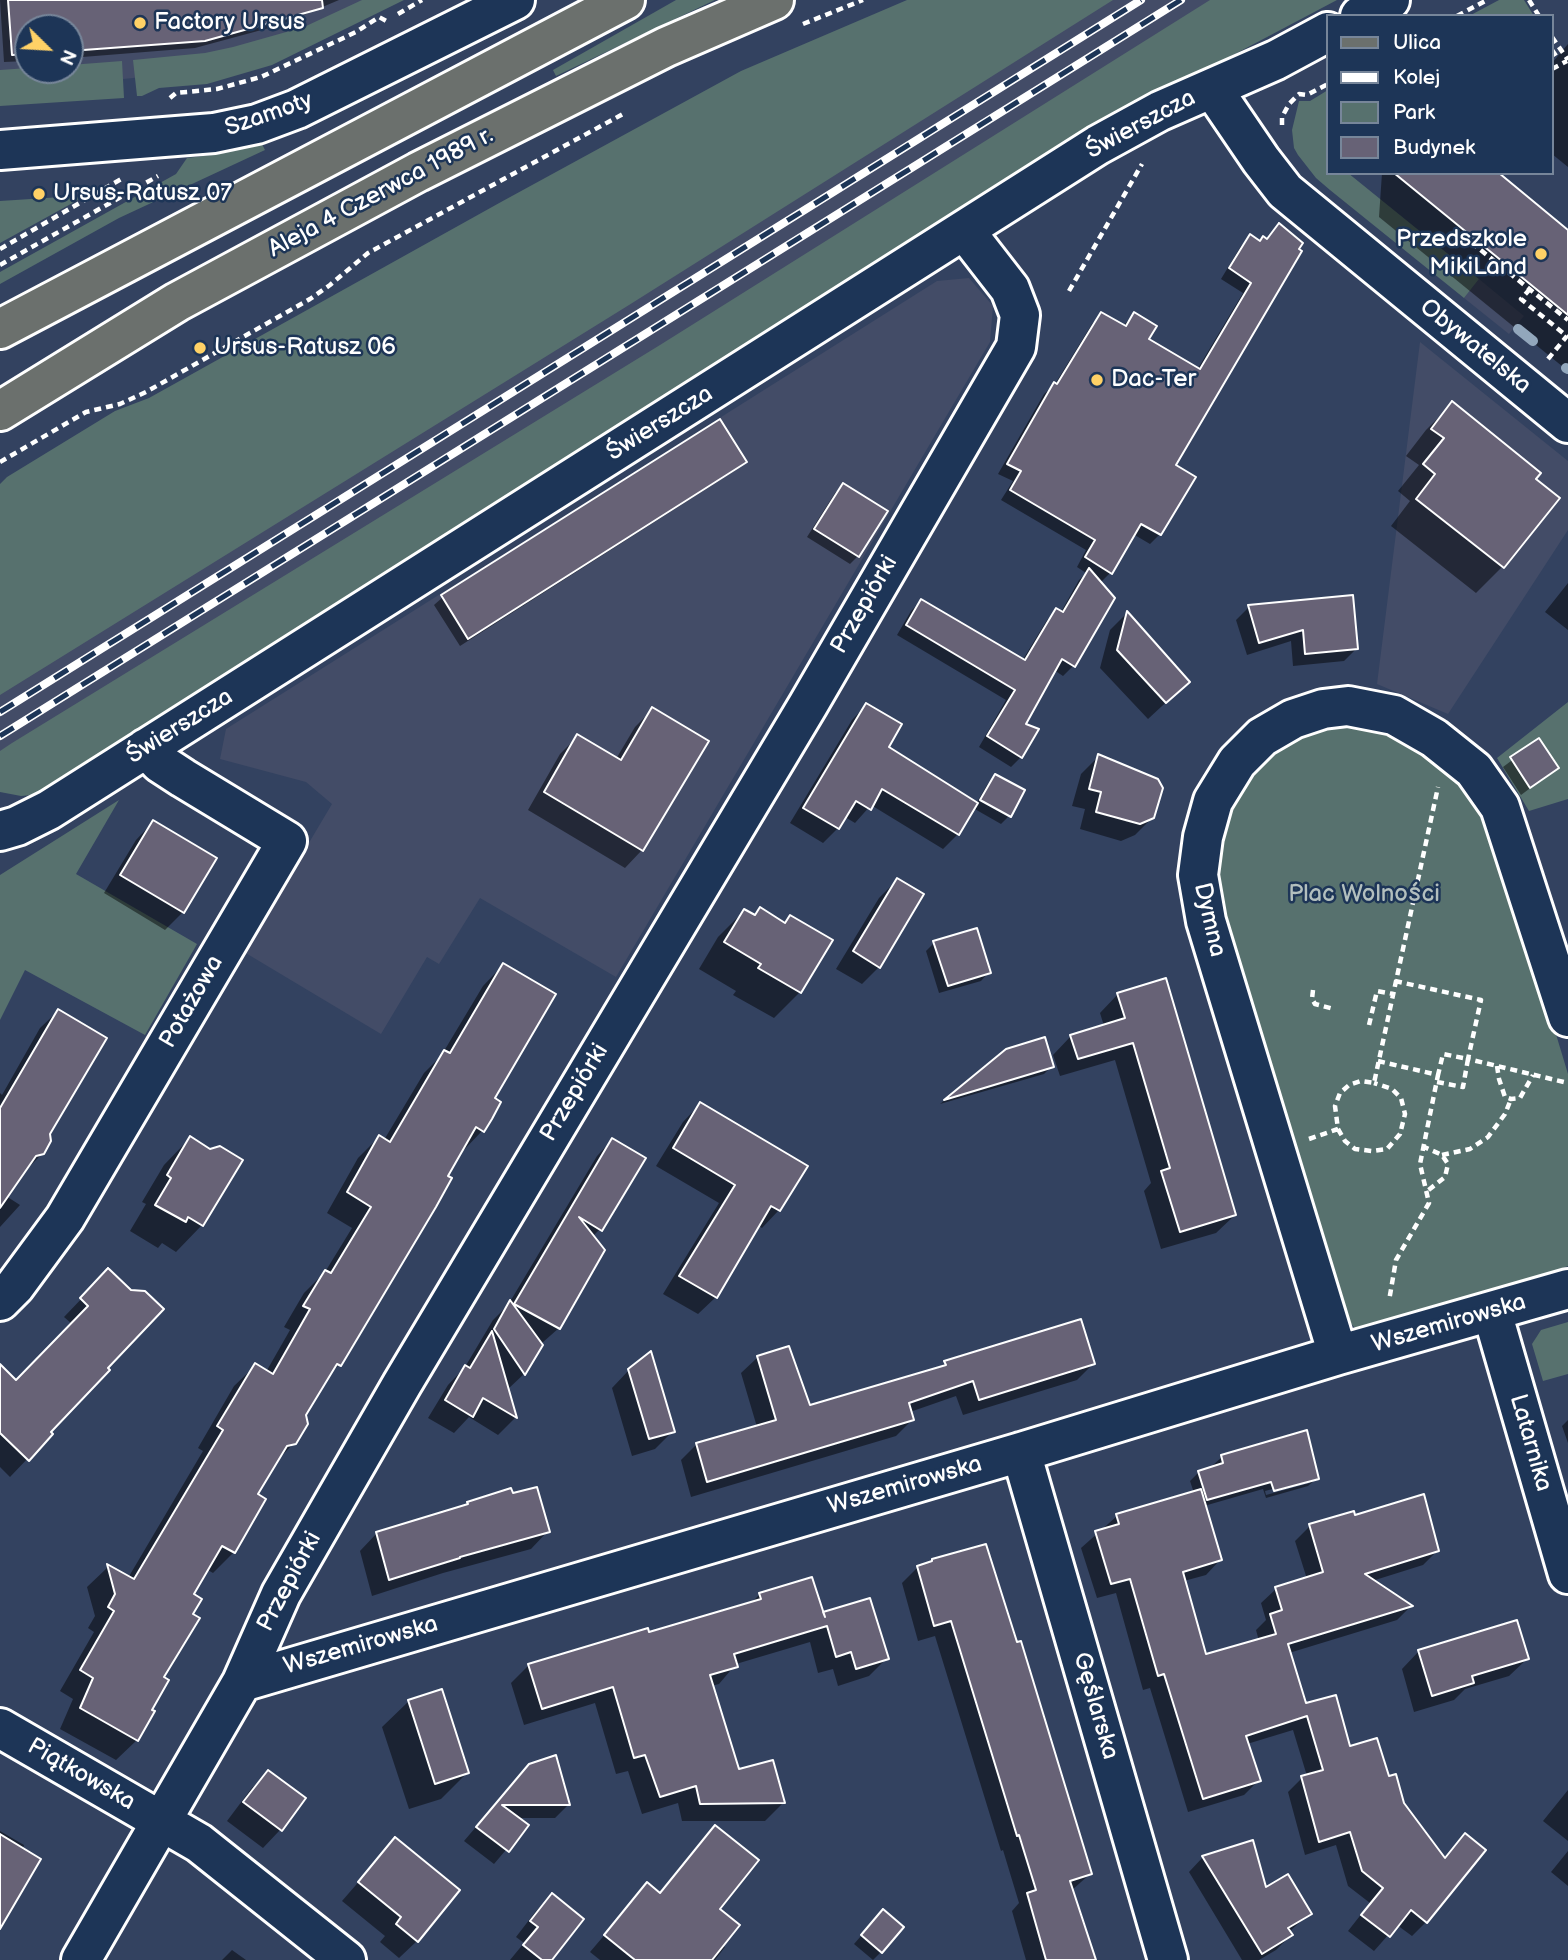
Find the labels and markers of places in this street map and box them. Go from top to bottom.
place label: Factory Ursus [154,9,305,37]
marker: Factory Ursus [132,15,148,31]
place label: Ursus-Ratusz 07 [53,180,232,208]
marker: Ursus-Ratusz 07 [31,186,47,202]
place label: Przedszkole MikiLand [1396,226,1527,282]
marker: Przedszkole MikiLand [1533,246,1549,262]
place label: Ursus-Ratusz 06 [214,334,396,362]
marker: Ursus-Ratusz 06 [192,340,208,356]
place label: Dac-Ter [1111,366,1196,394]
marker: Dac-Ter [1089,372,1105,388]

